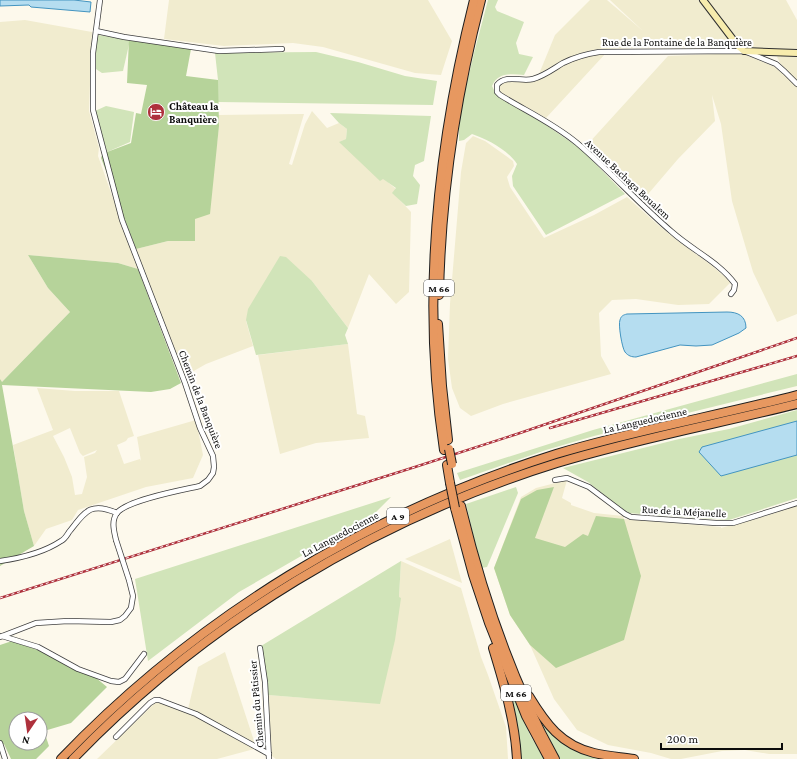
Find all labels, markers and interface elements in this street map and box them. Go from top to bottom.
street label: Rue de la Fontaine de la Banquière [602,36,752,49]
place label: Château la Banquière [169,100,219,125]
hotel icon: Château la Banquière [146,102,166,122]
street label: Avenue Bachaga Boualem [582,136,673,223]
road number: M 66 [424,280,454,296]
street label: Chemin de la Banquière [176,348,225,450]
street label: La Languedocienne [602,405,688,436]
street label: Rue de la Méjanelle [641,503,727,520]
road number: A 9 [387,508,409,524]
street label: La Languedocienne [300,509,381,560]
street label: Chemin du Pâtissier [246,660,266,748]
road number: M 66 [501,685,531,701]
north arrow [8,711,48,751]
scale bar [661,725,782,751]
text: 200 m [667,732,699,746]
text: N [20,734,31,747]

